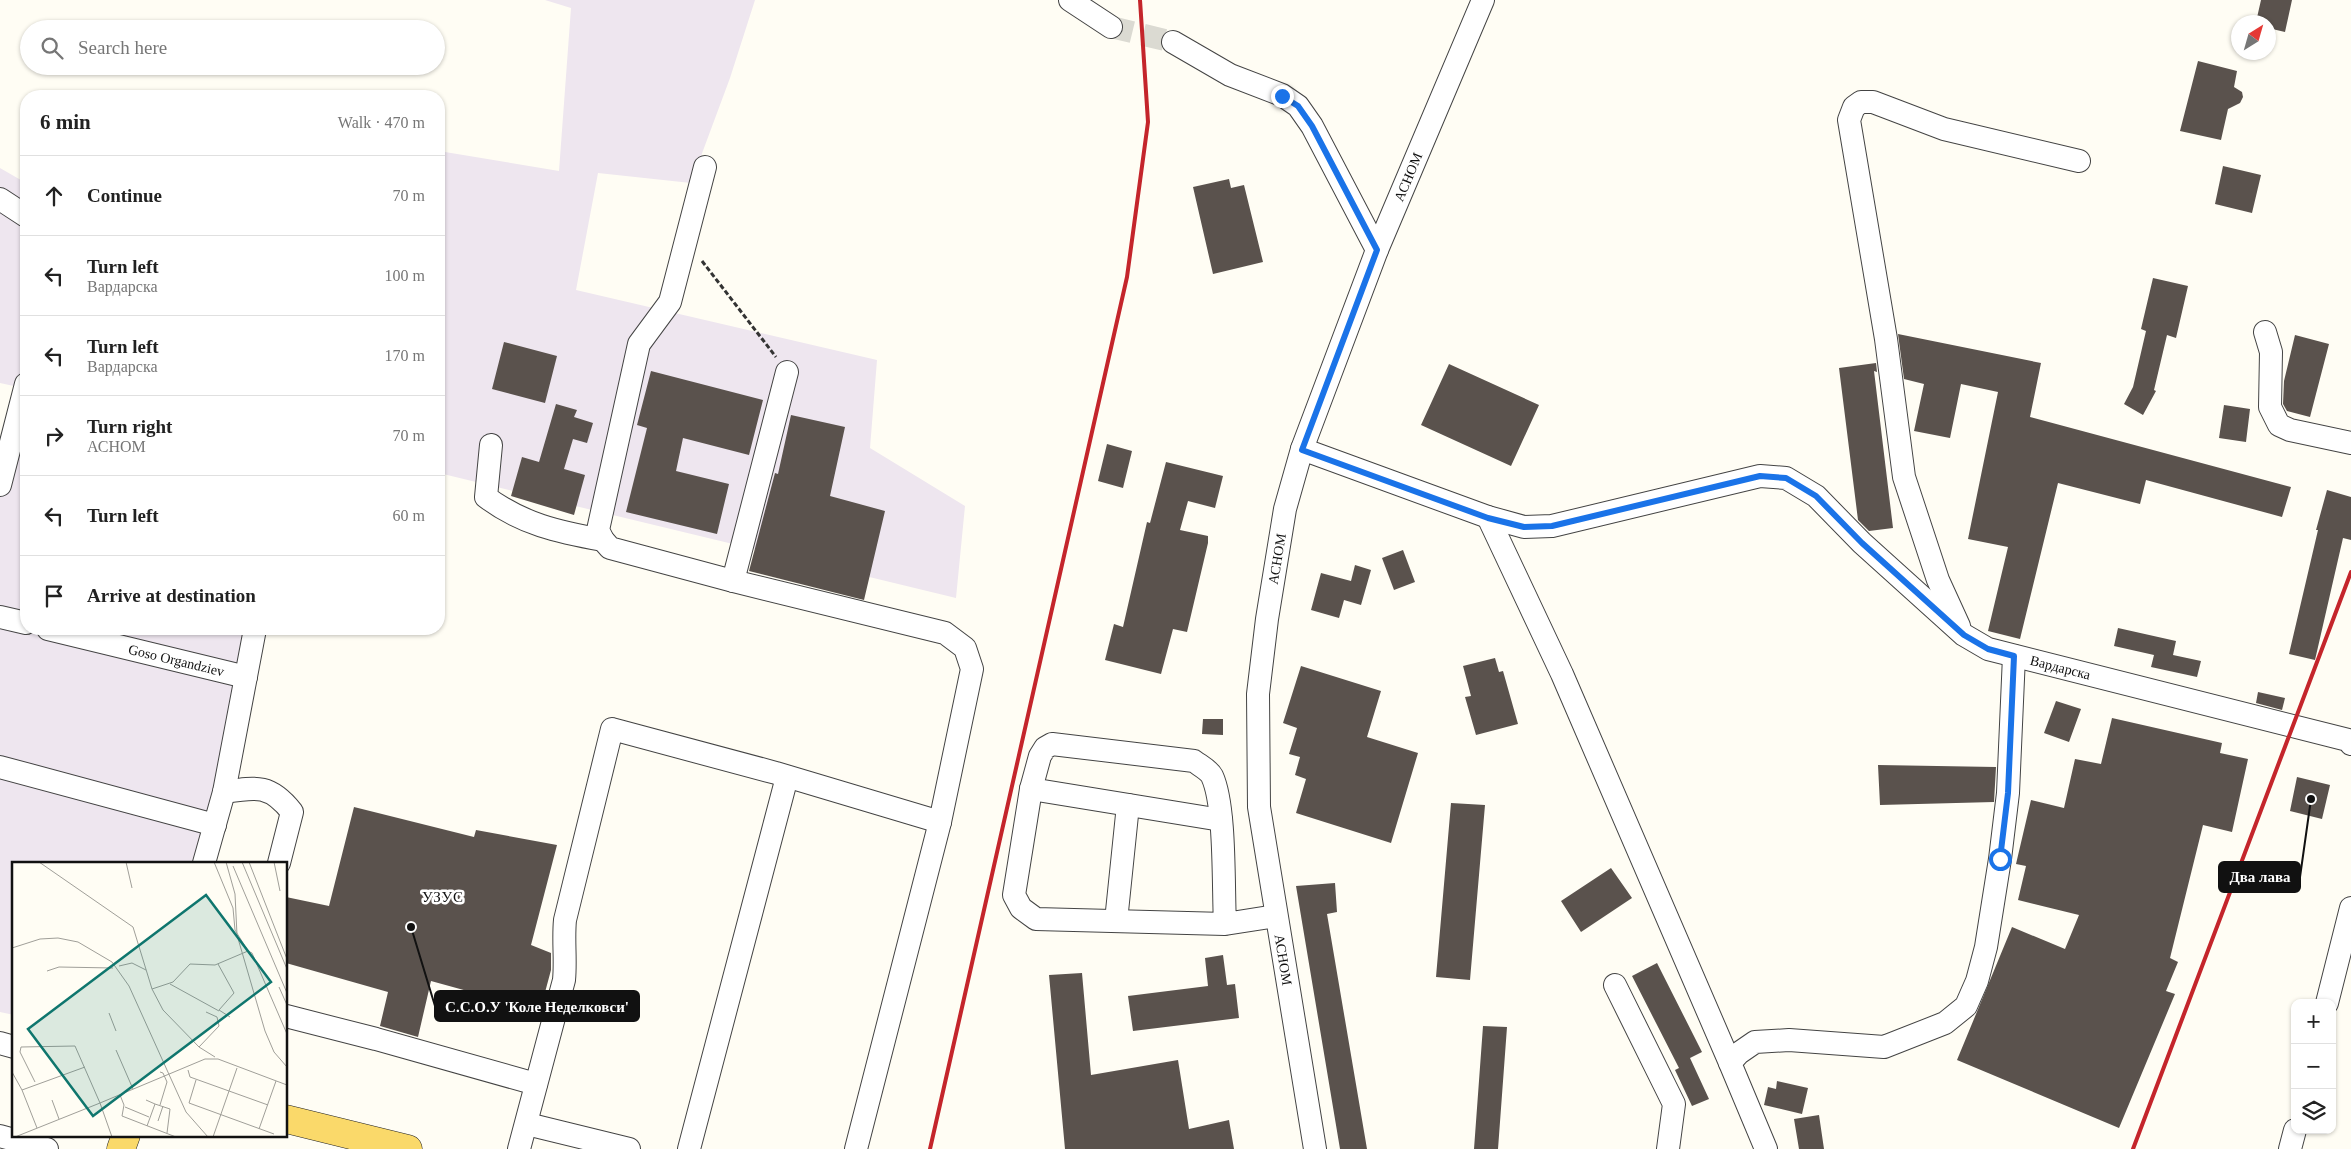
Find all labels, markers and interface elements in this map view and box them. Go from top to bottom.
north arrow [2231,15,2276,60]
search box [20,20,445,75]
icon: search [38,34,66,62]
text: Search here [78,37,167,58]
route end [1271,85,1294,108]
text: 6 min [40,110,91,134]
text: Walk · 470 m [338,114,425,131]
street label: АСНОМ [1391,150,1425,204]
icon: ahead [40,182,68,210]
text: Continue [87,185,162,206]
text: 70 m [393,187,425,204]
text: Turn left [87,256,159,277]
icon: left [40,262,68,290]
text: 100 m [385,267,425,284]
text: Вардарска [87,278,158,295]
text: Turn left [87,336,159,357]
icon: left [40,342,68,370]
text: 170 m [385,347,425,364]
text: Вардарска [87,358,158,375]
text: Turn right [87,416,172,437]
icon: right [40,422,68,450]
text: 70 m [393,427,425,444]
text: АСНОМ [87,438,146,455]
icon: left [40,502,68,530]
text: Turn left [87,505,159,526]
text: 60 m [393,507,425,524]
street label: АСНОМ [1265,532,1288,586]
icon: arrive [40,582,68,610]
text: Arrive at destination [87,585,256,606]
street label: Goso Organdziev [127,641,226,679]
street label: Вардарска [2029,652,2093,682]
route start [1989,848,2012,871]
inset map [12,862,288,1136]
callout: Два лава [2219,862,2300,892]
text: Два лава [2229,869,2291,885]
district label: УЗУС [422,889,464,905]
street label: АСНОМ [1272,933,1295,987]
callout: С.С.О.У 'Коле Неделковси' [435,991,639,1021]
text: С.С.О.У 'Коле Неделковси' [445,999,629,1015]
map controls [2291,999,2336,1134]
button: + [2291,999,2336,1044]
button: − [2291,1044,2336,1089]
button: layers [2291,1089,2336,1134]

